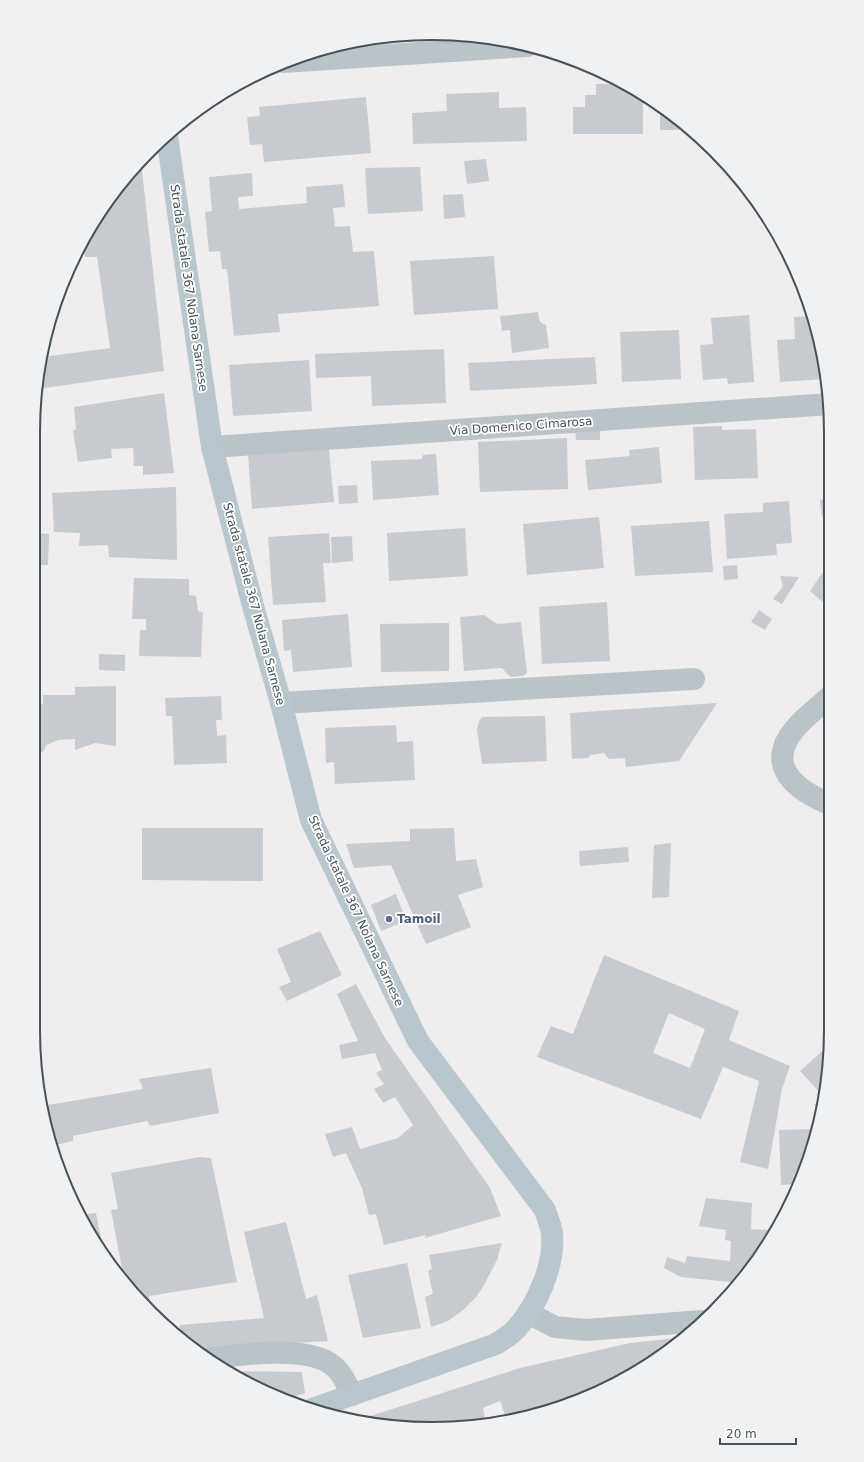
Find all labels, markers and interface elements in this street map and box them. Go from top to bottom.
street label: Strada statale 367 Nolana Sarnese [168,183,210,393]
street label: Via Domenico Cimarosa [449,414,593,438]
street label: Strada statale 367 Nolana Sarnese [220,501,288,707]
street label: Strada statale 367 Nolana Sarnese [305,813,407,1009]
place label: Tamoil [397,912,441,926]
marker: Tamoil [384,914,394,924]
scale bar [720,1420,796,1446]
text: 20 m [726,1427,757,1441]

